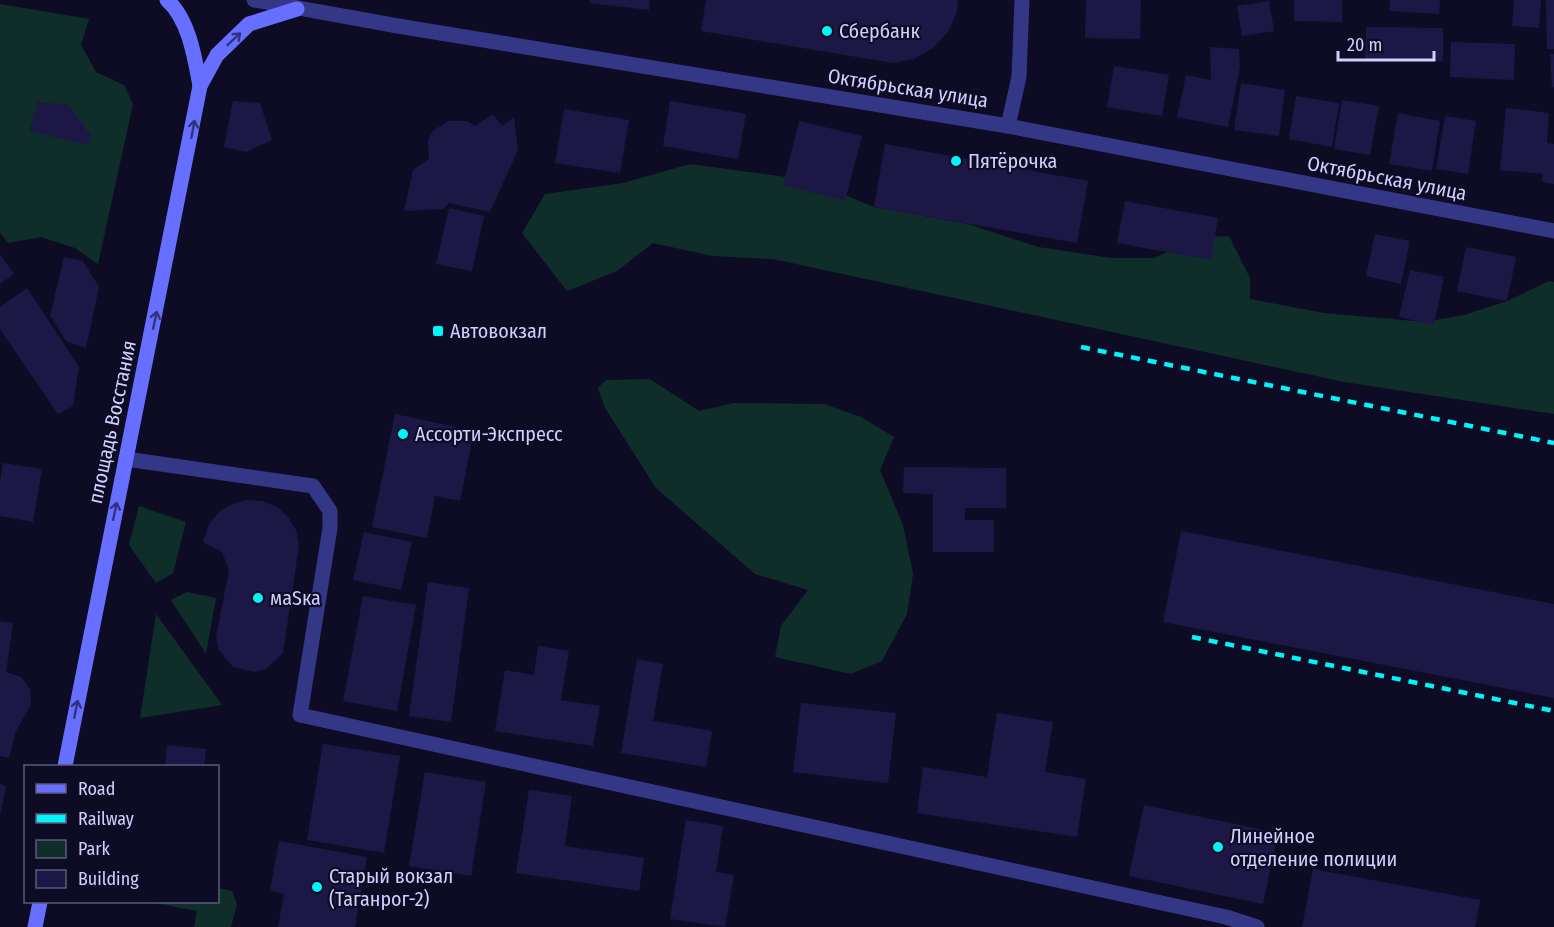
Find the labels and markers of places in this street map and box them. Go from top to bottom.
place label: Сбербанк [839,19,920,43]
marker: Сбербанк [820,24,834,38]
place label: Пятёрочка [968,149,1057,173]
marker: Пятёрочка [949,154,963,168]
place label: Автовокзал [450,319,547,343]
marker: Автовокзал [431,324,445,338]
place label: Ассорти-Экспресс [415,422,563,446]
marker: Ассорти-Экспресс [396,427,410,441]
place label: маSка [270,586,321,610]
marker: маSка [251,591,265,605]
place label: Линейное отделение полиции [1230,824,1397,871]
marker: Линейное отделение полиции [1211,840,1225,854]
place label: Старый вокзал (Таганрог-2) [329,864,453,911]
marker: Старый вокзал (Таганрог-2) [310,880,324,894]

